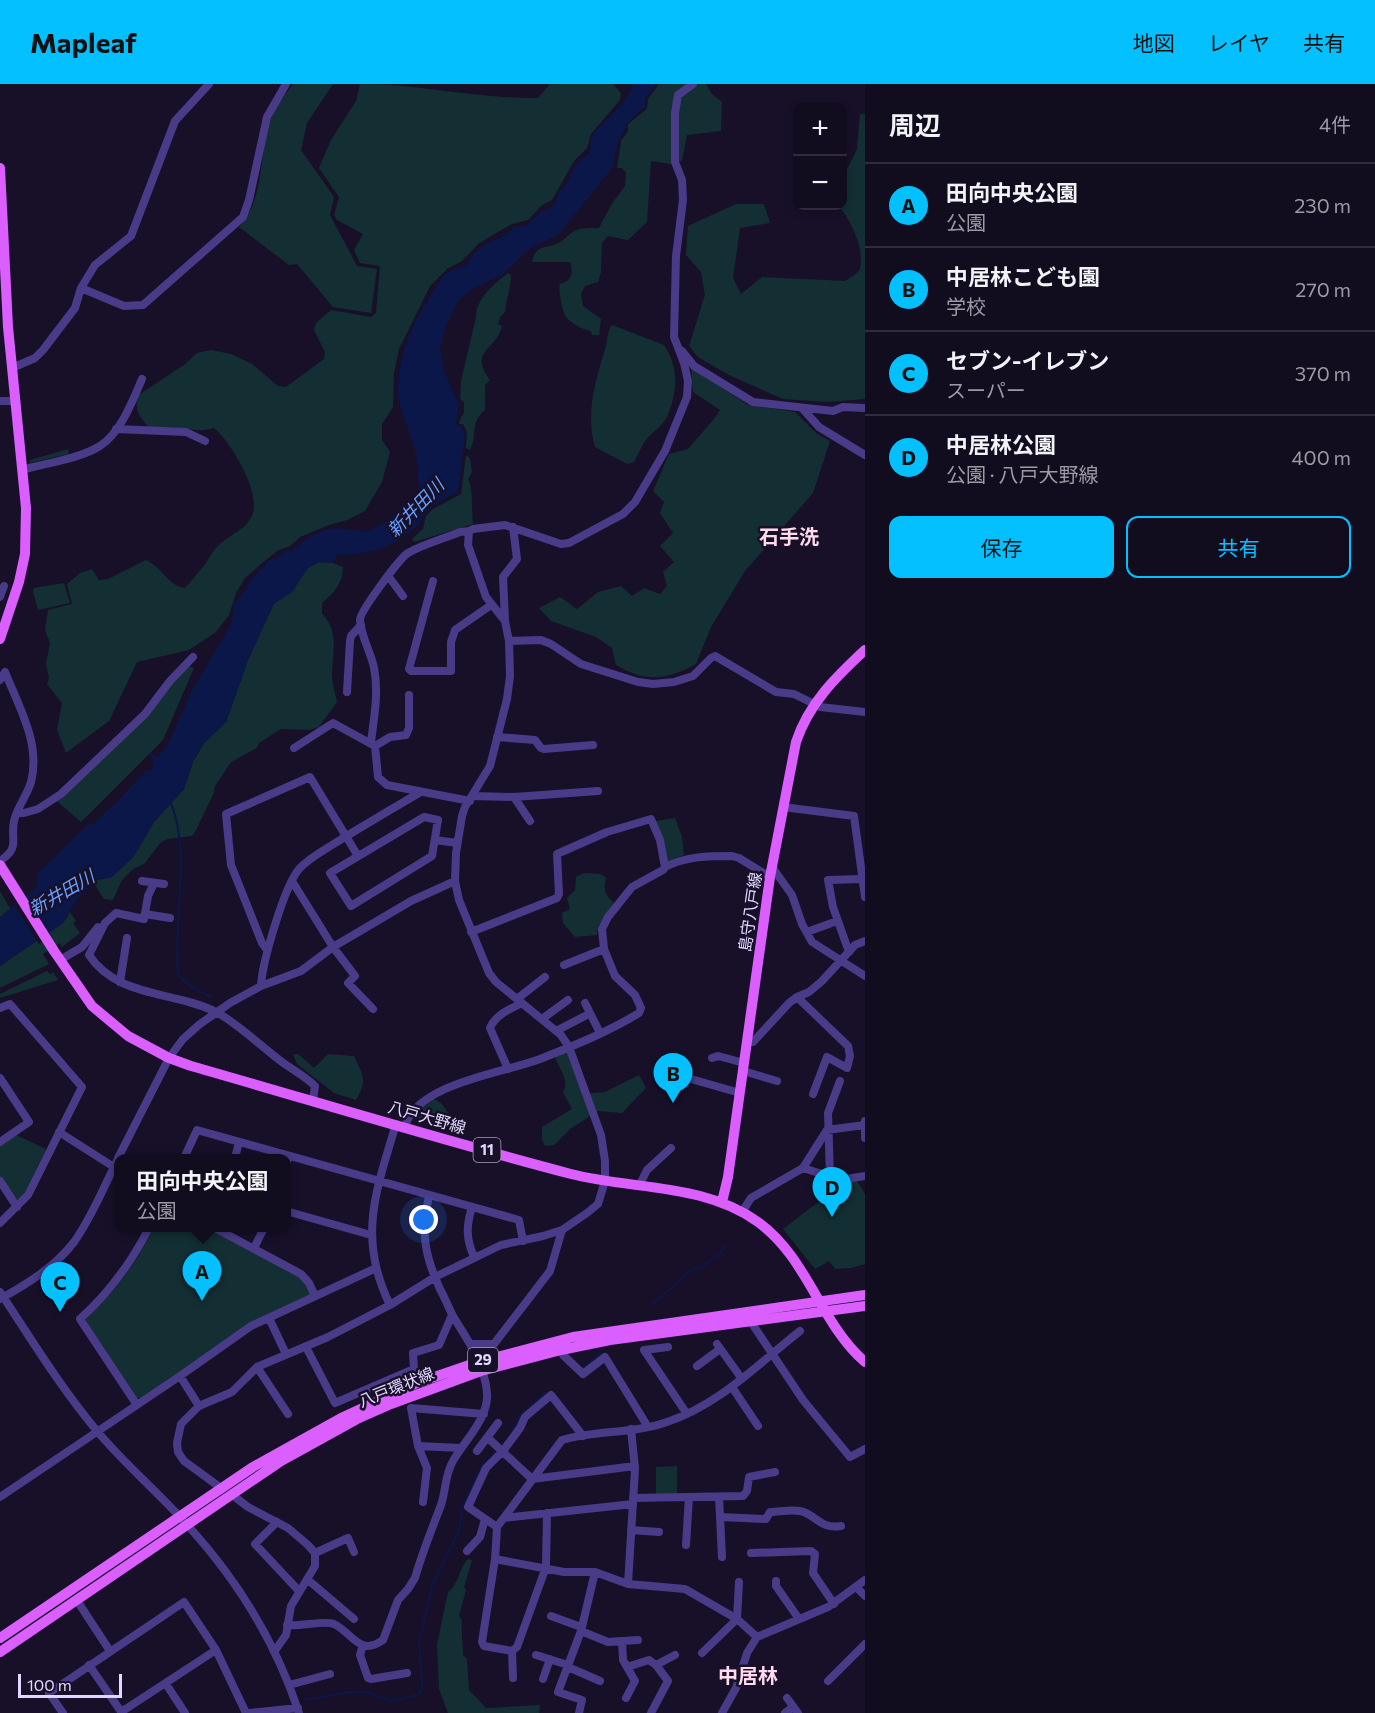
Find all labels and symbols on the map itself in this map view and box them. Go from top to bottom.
water label: 新井田川 [382,472,450,541]
district label: 石手洗 [759,524,819,548]
water label: 新井田川 [25,864,100,920]
street label: 島守八戸線 [735,871,764,953]
pin: B [654,1054,692,1103]
street label: 八戸大野線 [386,1096,468,1137]
road number: 11 [474,1138,500,1162]
pin: D [812,1168,852,1217]
your location [409,1205,438,1234]
pin: A [182,1252,222,1301]
pin: C [40,1262,80,1312]
road number: 29 [468,1348,498,1372]
street label: 八戸環状線 [355,1363,436,1410]
district label: 中居林 [718,1663,778,1687]
scale bar [18,1671,122,1698]

